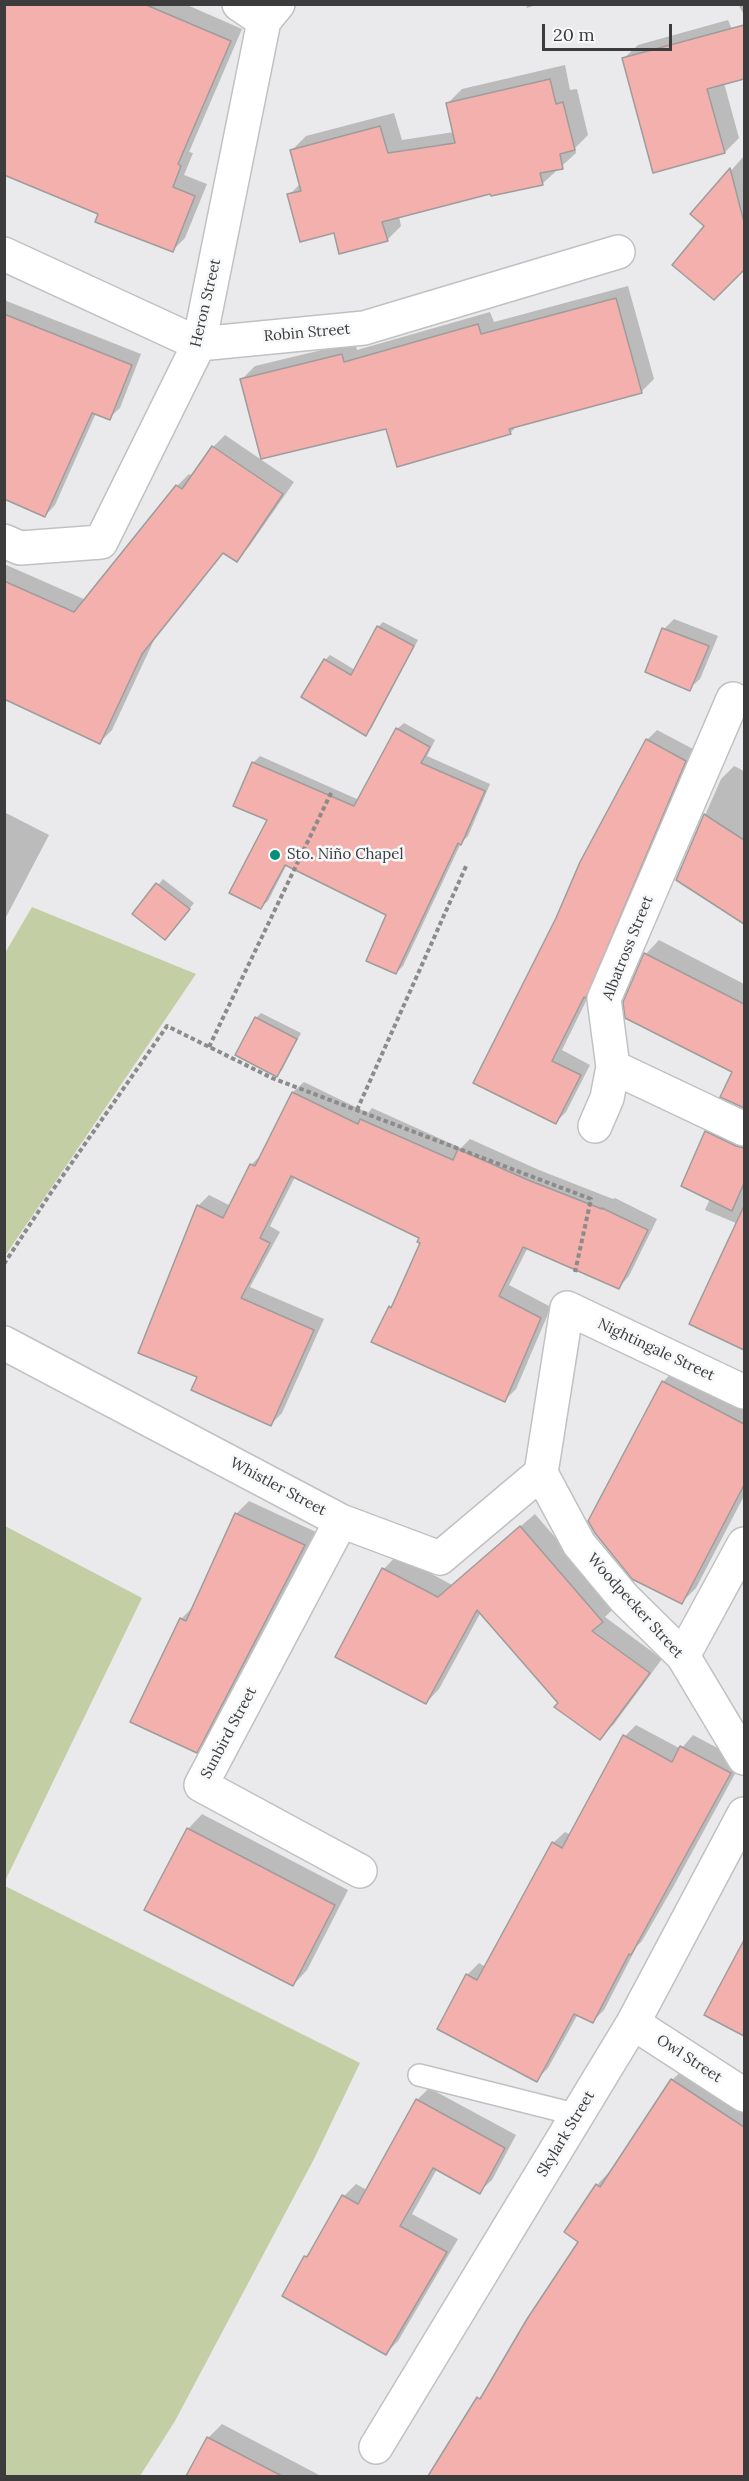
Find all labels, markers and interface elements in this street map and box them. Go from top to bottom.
scale bar [545,12,676,50]
text: 20 m [553,23,595,46]
street label: Heron Street [187,257,225,349]
street label: Robin Street [263,320,351,346]
place label: Sto. Niño Chapel [287,846,404,864]
marker: Sto. Niño Chapel [268,848,282,862]
street label: Albatross Street [599,893,657,1003]
street label: Nightingale Street [595,1315,717,1385]
street label: Whistler Street [227,1454,329,1520]
street label: Woodpecker Street [583,1550,687,1662]
street label: Sunbird Street [197,1684,261,1782]
street label: Owl Street [653,2031,725,2087]
street label: Skylark Street [533,2088,599,2180]

